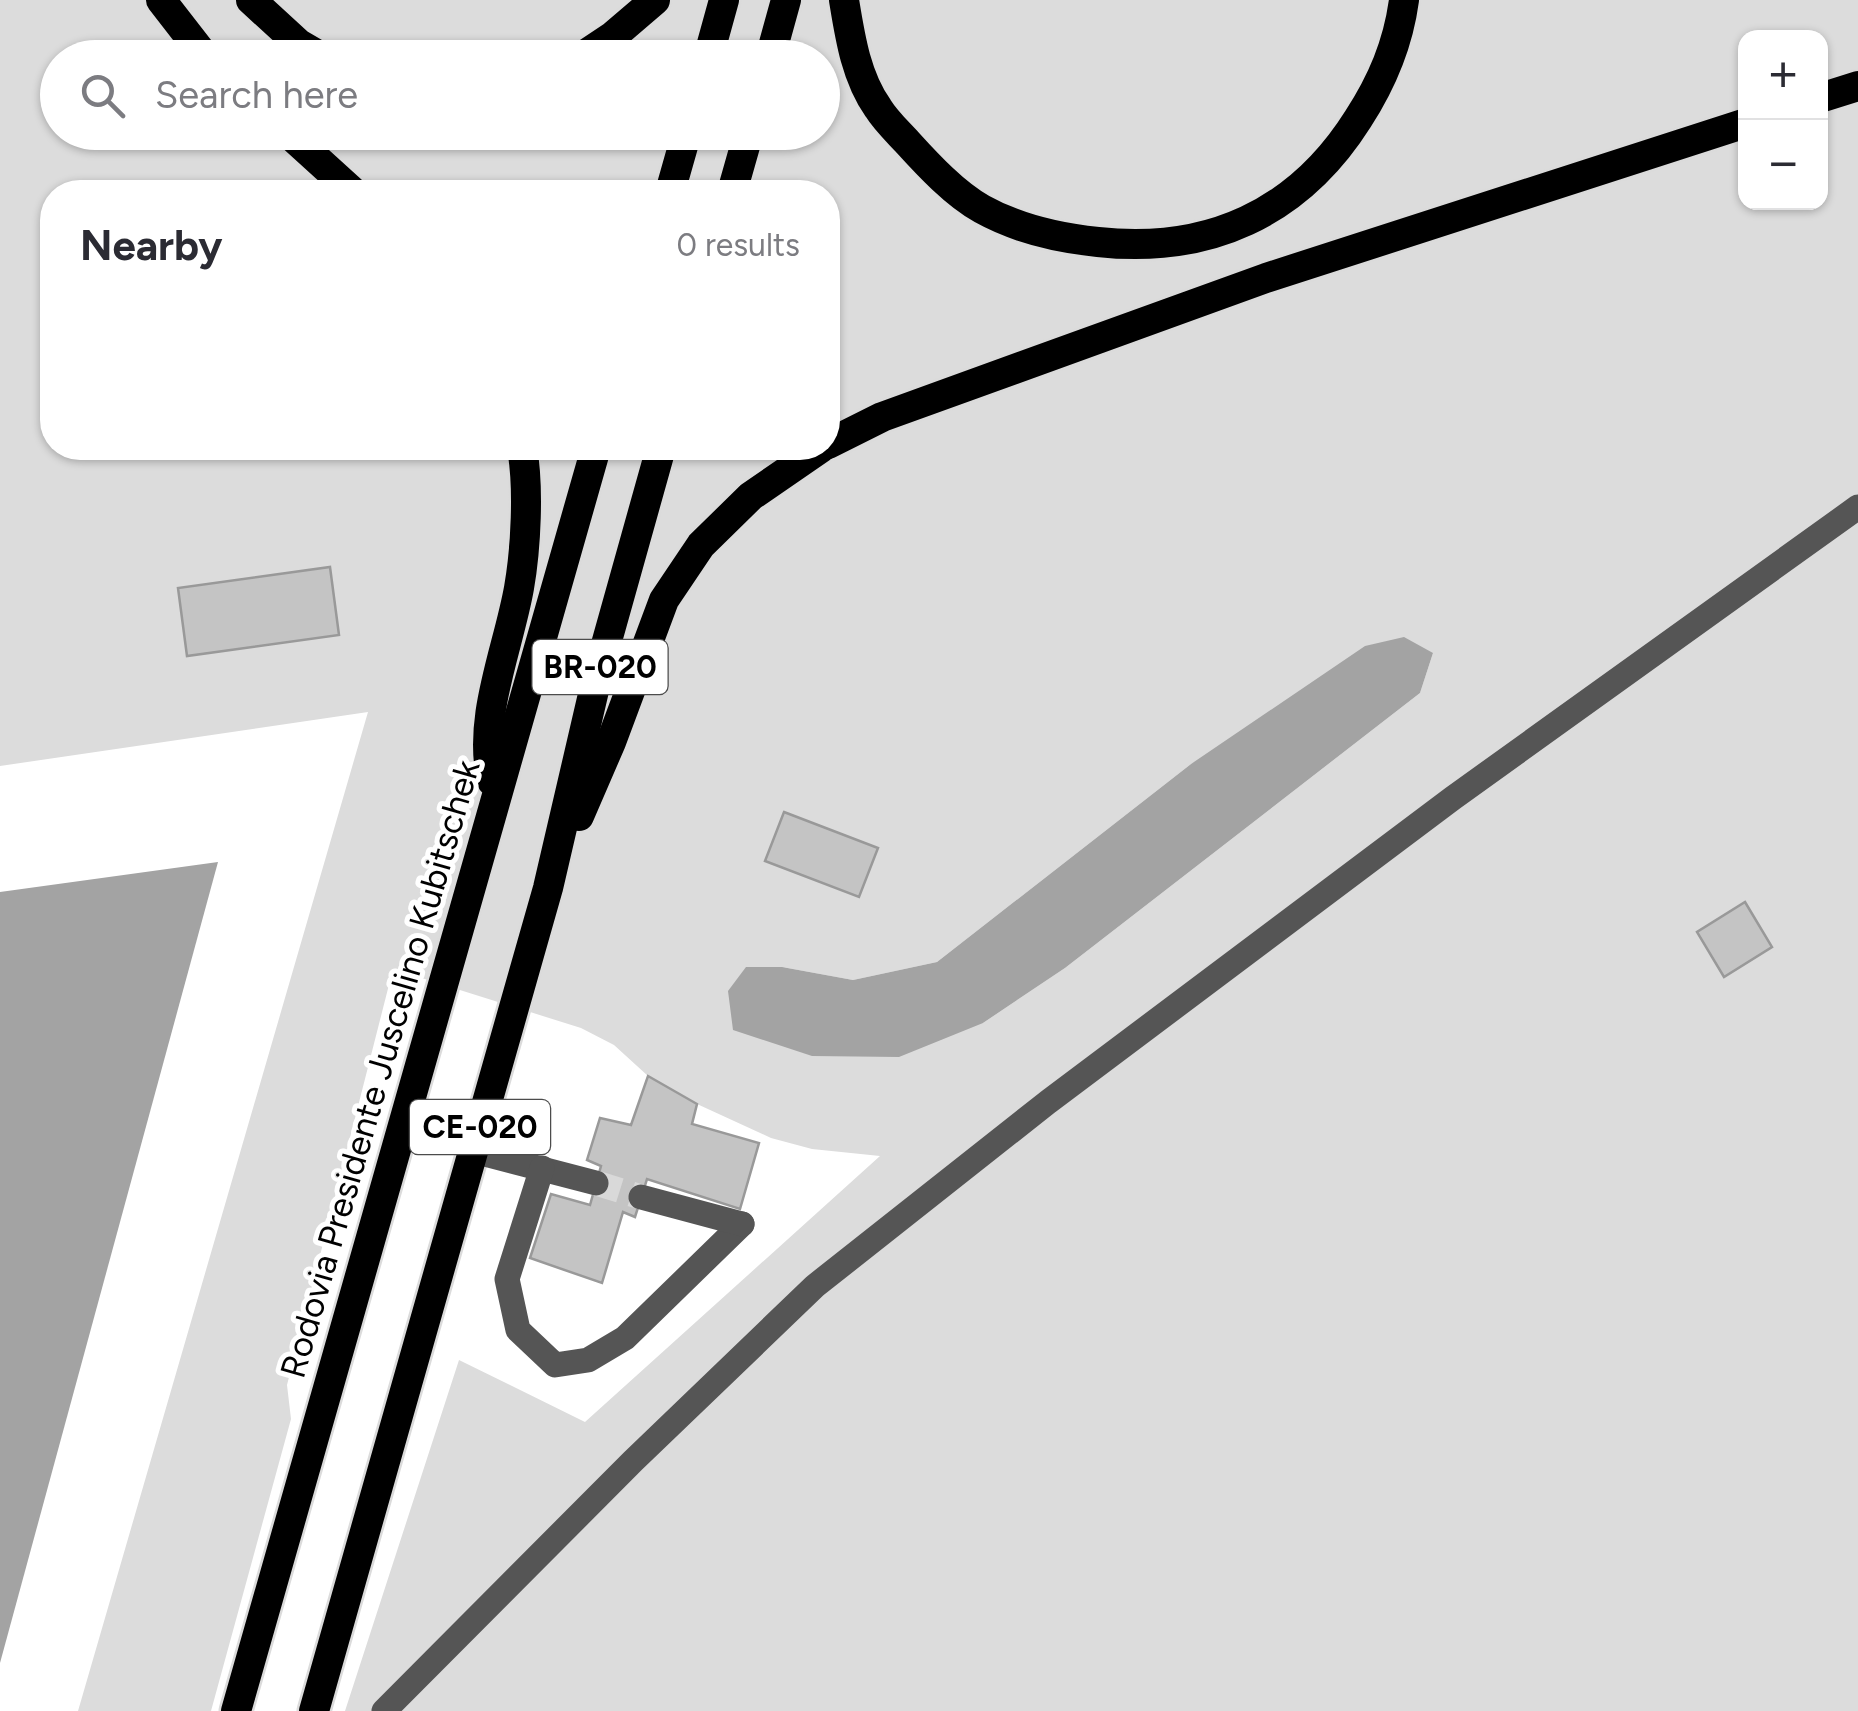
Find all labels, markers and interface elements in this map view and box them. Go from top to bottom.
map controls [1738,30,1828,210]
button: + [1738,30,1828,120]
search box [40,40,840,150]
icon: search [75,68,130,123]
text: Search here [155,72,358,118]
button: − [1738,120,1828,210]
text: Nearby [80,220,222,271]
text: 0 results [676,226,800,264]
road number: BR-020 [532,640,668,694]
street label: Rodovia Presidente Juscelino Kubitschek [272,755,488,1383]
road number: CE-020 [410,1100,550,1154]

